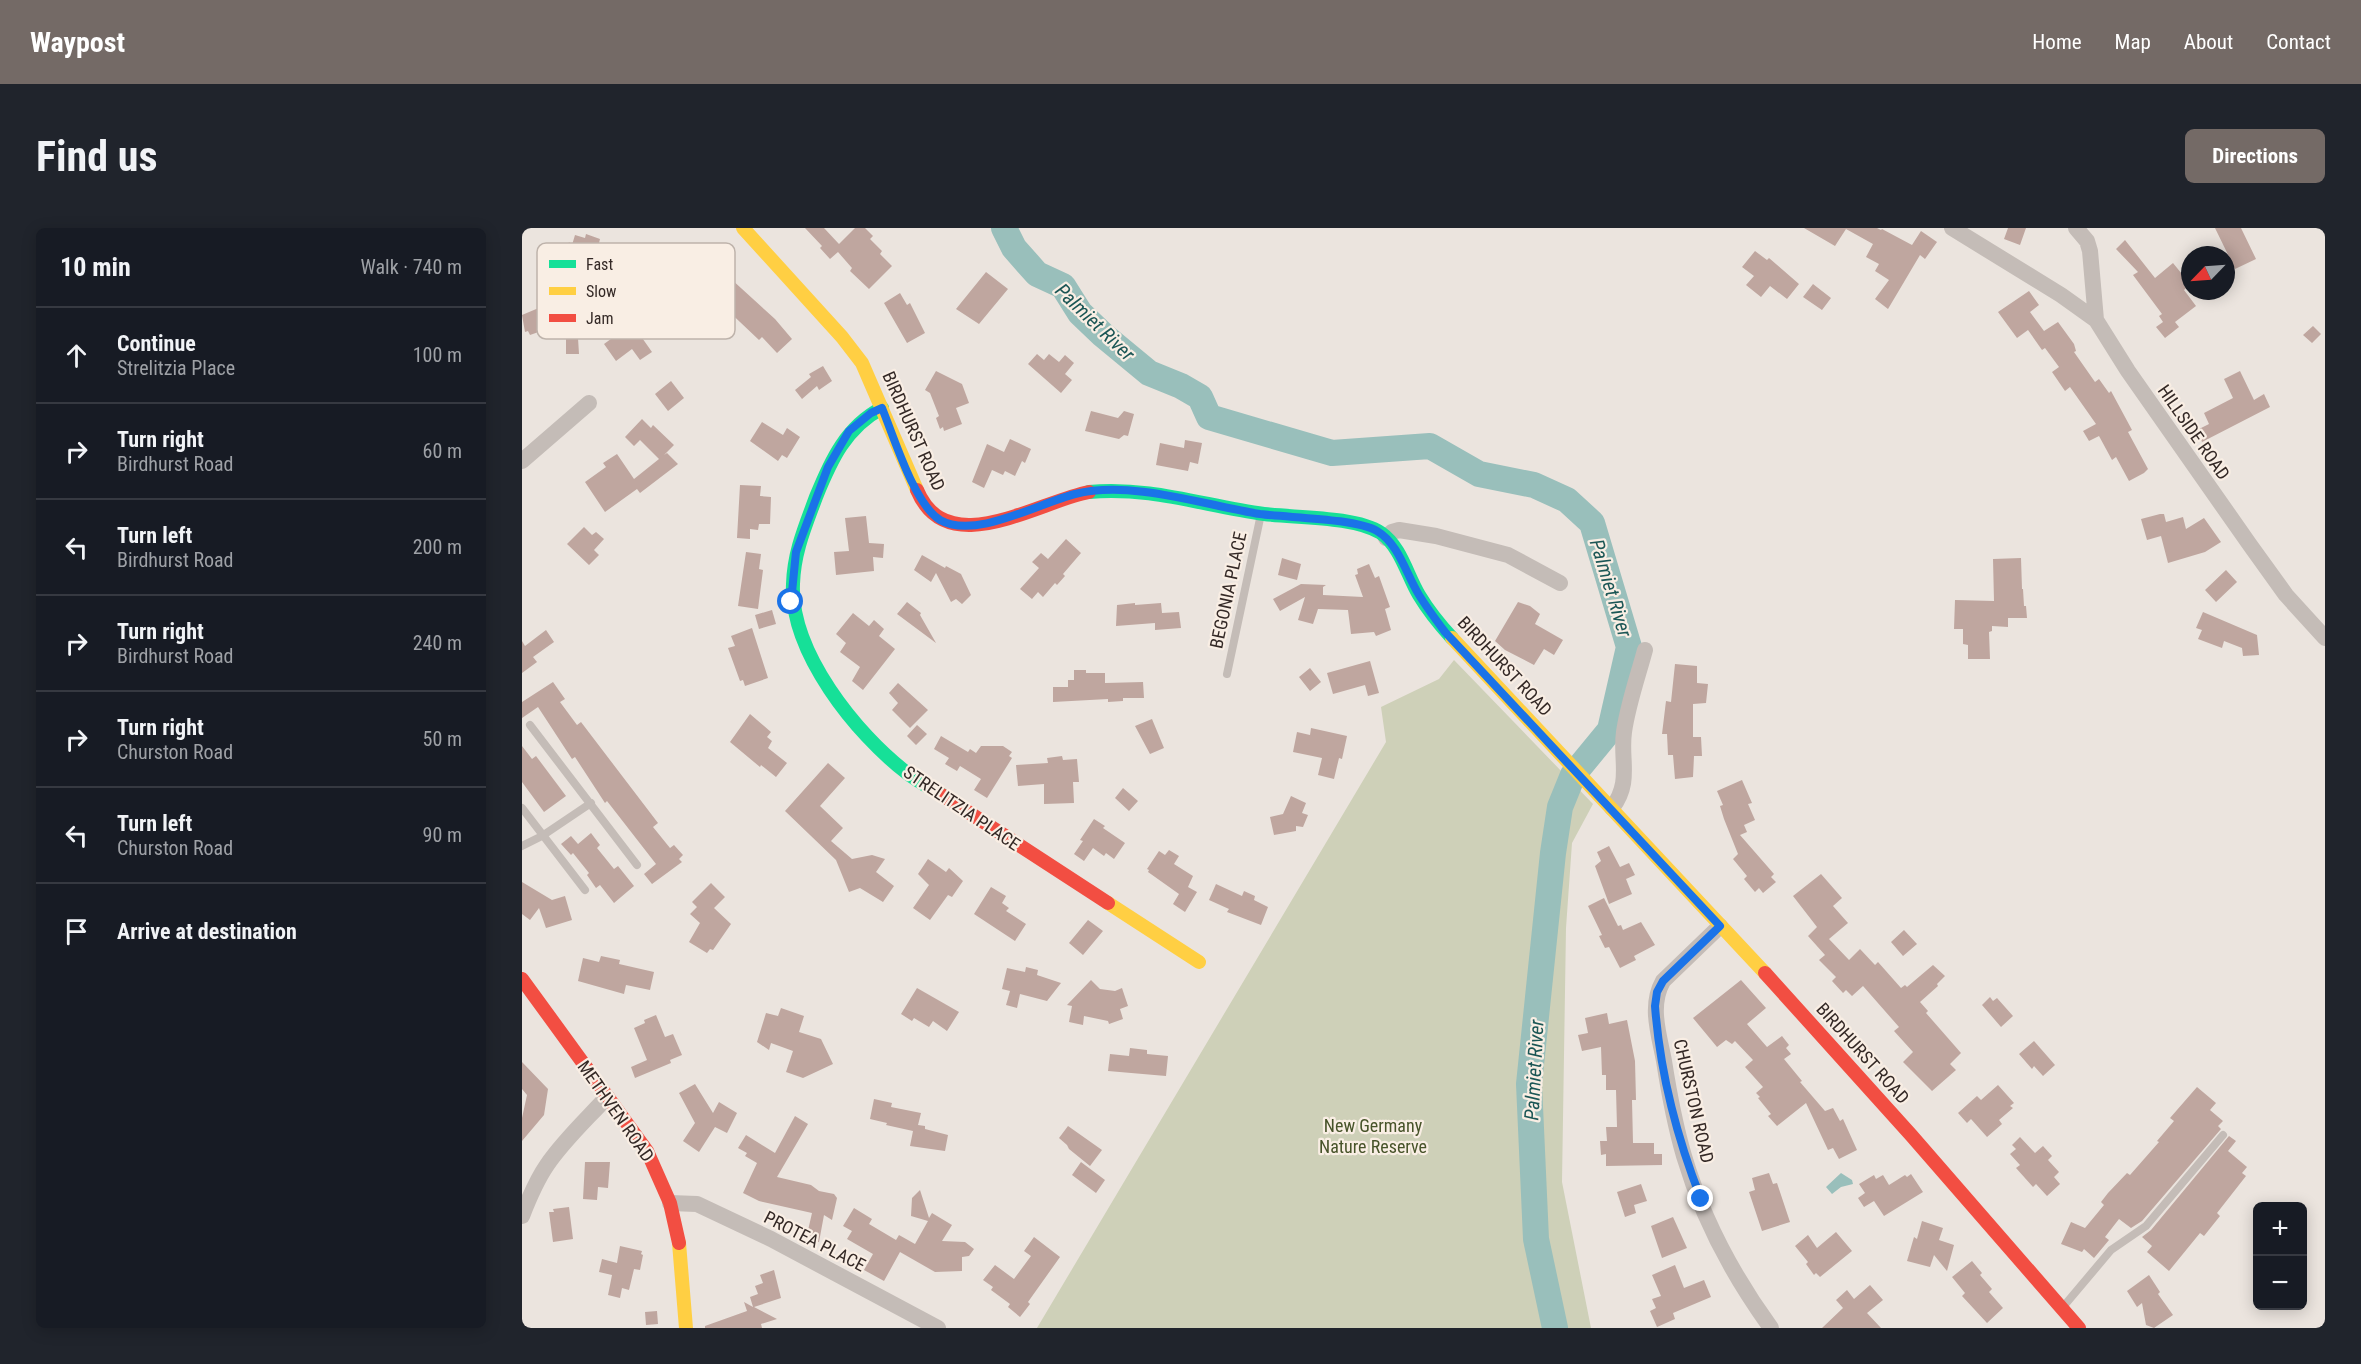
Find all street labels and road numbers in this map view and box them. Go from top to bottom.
street label: BIRDHURST ROAD [878,368,950,494]
street label: HILLSIDE ROAD [2154,381,2234,483]
street label: BEGONIA PLACE [1205,530,1251,650]
street label: BIRDHURST ROAD [1454,612,1556,720]
street label: STRELITZIA PLACE [900,761,1024,855]
street label: BIRDHURST ROAD [1812,998,1914,1108]
street label: CHURSTON ROAD [1670,1037,1718,1165]
street label: METHVEN ROAD [573,1056,659,1166]
street label: PROTEA PLACE [761,1206,869,1276]

